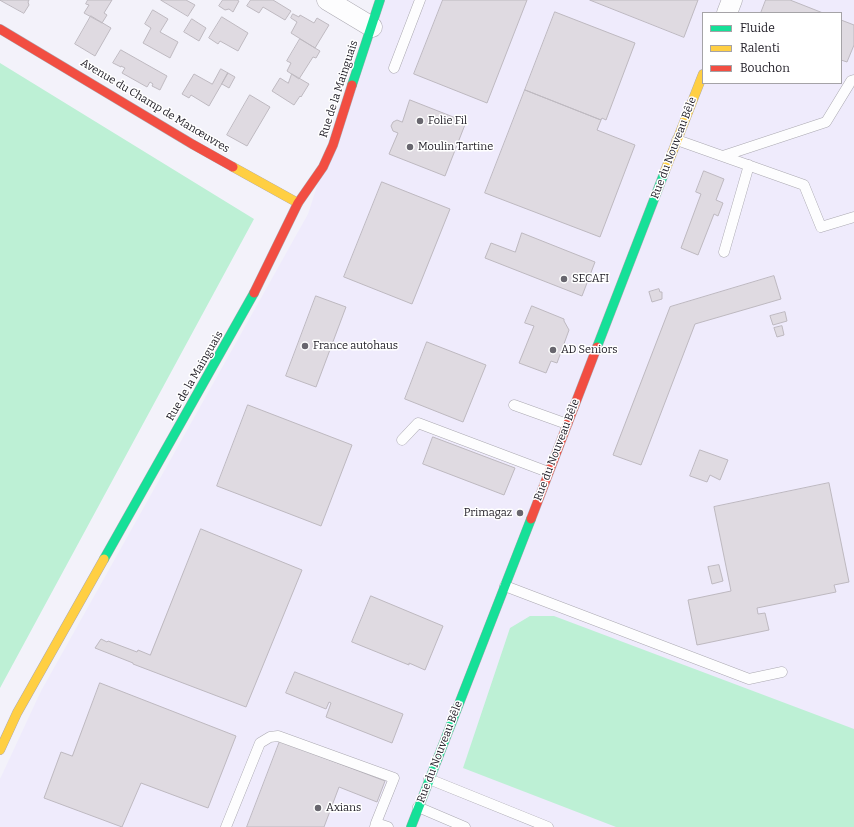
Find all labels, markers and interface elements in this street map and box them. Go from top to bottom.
legend [702,12,842,84]
text: Fluide [740,21,775,35]
street label: Rue de la Mainguais [317,39,361,139]
text: Ralenti [740,41,780,55]
street label: Avenue du Champ de Manœuvres [78,56,232,156]
text: Bouchon [740,61,790,75]
street label: Rue du Nouveau Bêle [648,95,700,201]
place label: Folie Fil [428,114,467,128]
marker: Folie Fil [415,116,425,126]
place label: Moulin Tartine [418,140,493,154]
marker: Moulin Tartine [405,142,415,152]
place label: SECAFI [572,272,609,286]
marker: SECAFI [559,274,569,284]
street label: Rue de la Mainguais [164,329,226,423]
place label: France autohaus [313,339,398,353]
marker: France autohaus [300,341,310,351]
place label: AD Seniors [561,343,618,357]
marker: AD Seniors [548,345,558,355]
street label: Rue du Nouveau Bêle [531,397,583,503]
place label: Primagaz [464,506,512,520]
marker: Primagaz [515,508,525,518]
street label: Rue du Nouveau Bêle [414,699,466,805]
place label: Axians [326,801,361,815]
marker: Axians [313,803,323,813]

